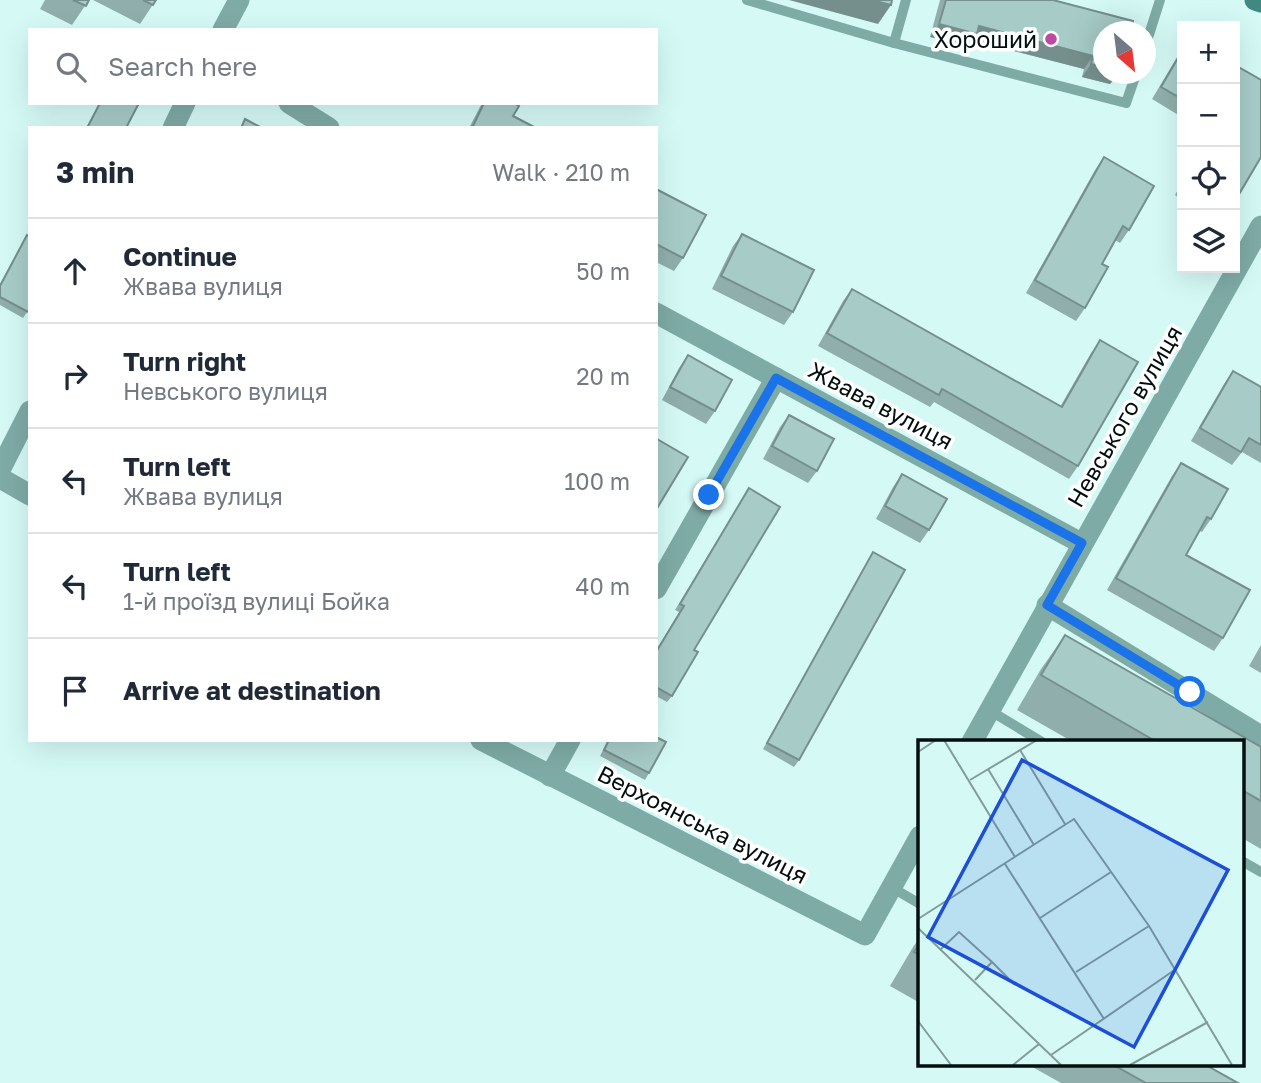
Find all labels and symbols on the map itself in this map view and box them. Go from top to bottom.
north arrow [1093,21,1156,84]
place label: Хороший [934,25,1037,53]
marker: Хороший [1043,31,1059,47]
street label: Невського вулиця [1061,320,1187,512]
street label: Жвава вулиця [804,355,958,455]
route end [693,479,724,510]
route start [1174,676,1205,707]
inset map [918,740,1244,1066]
street label: Верхоянська вулиця [593,759,813,889]

